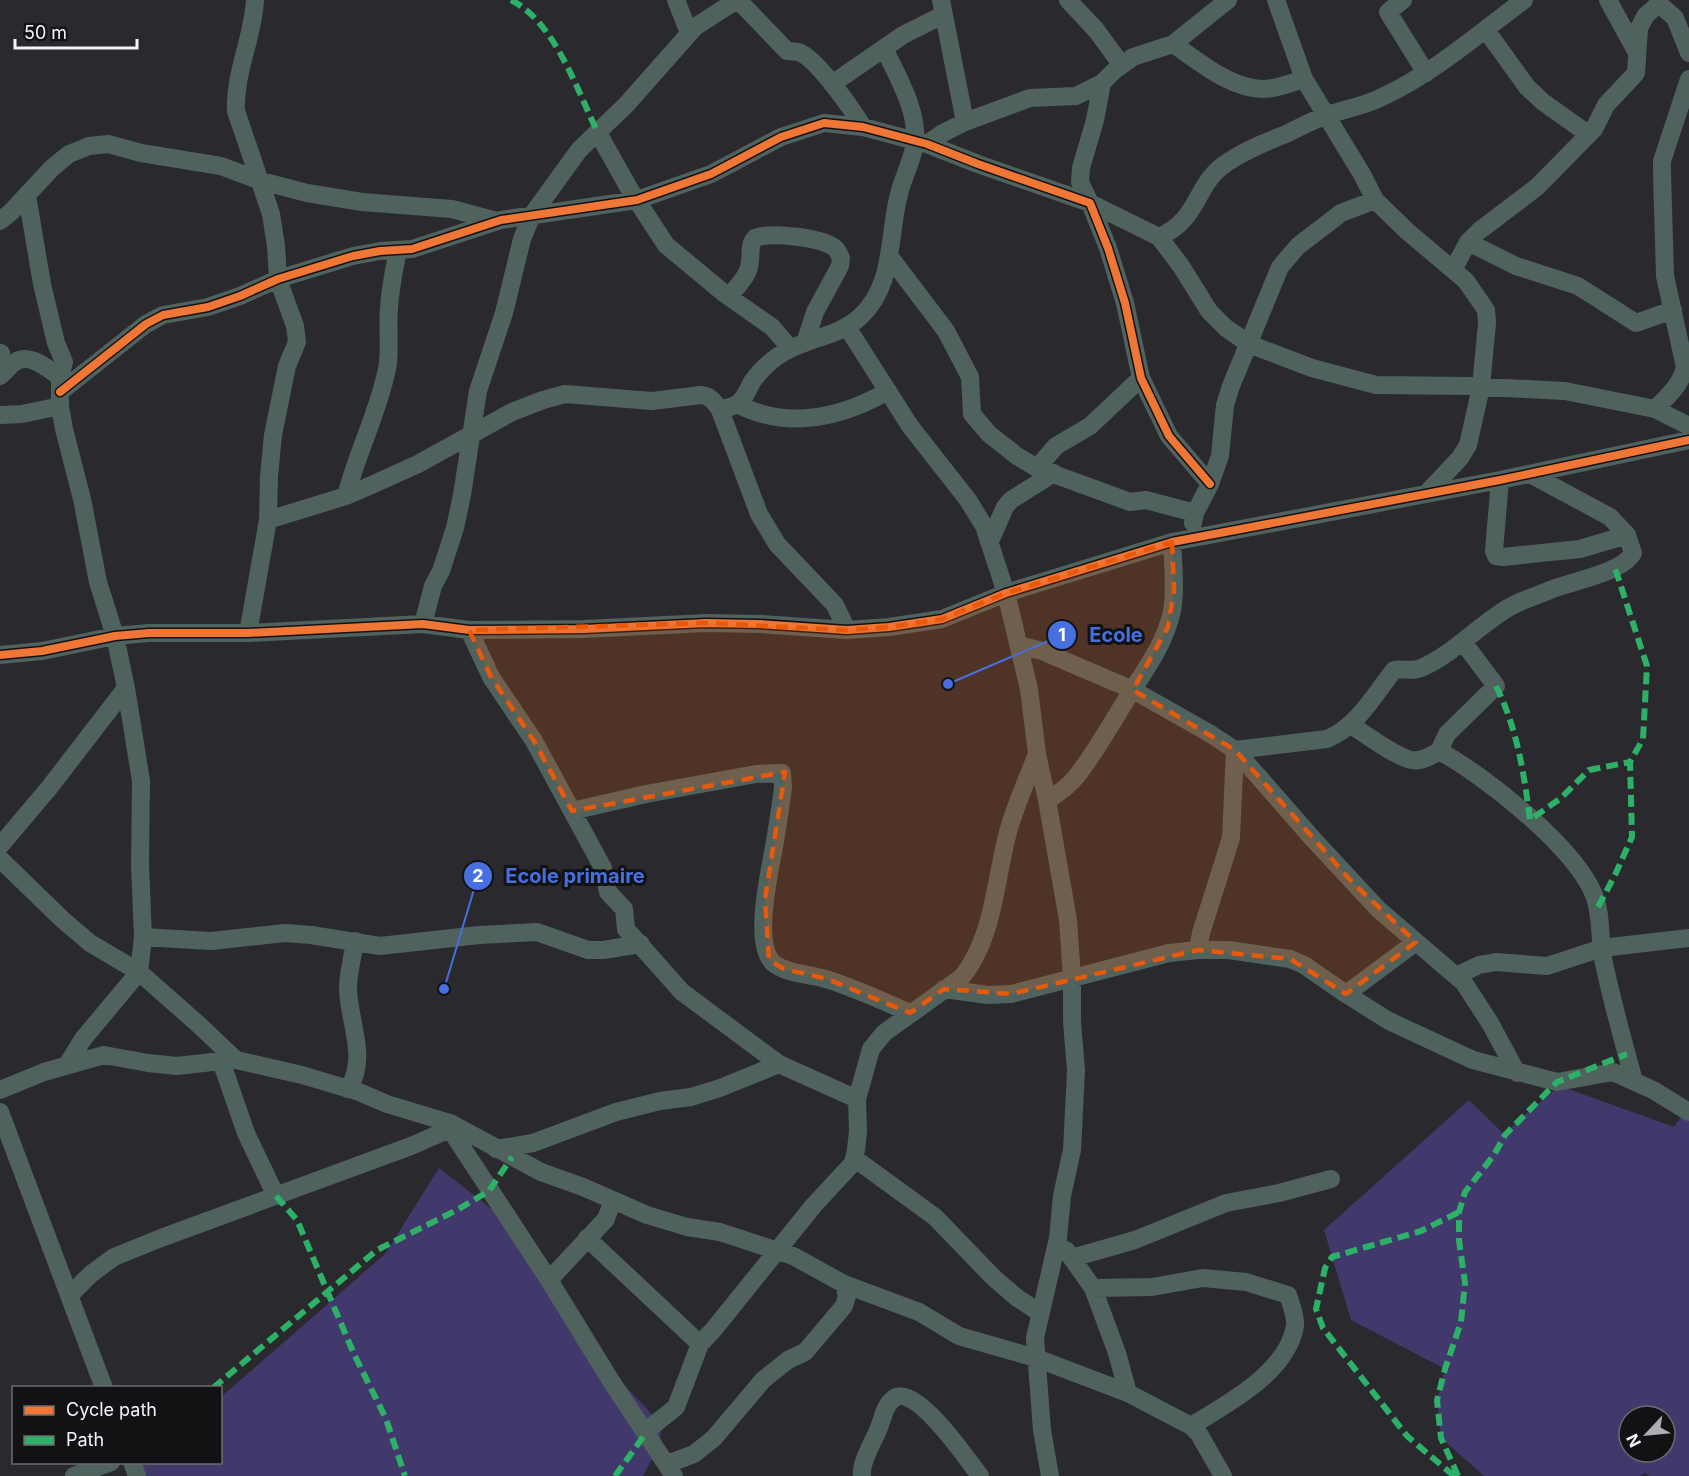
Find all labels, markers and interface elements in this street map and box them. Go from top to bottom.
scale bar [15,12,136,50]
text: 50 m [24,22,67,43]
callout: Ecole [1047,616,1155,654]
text: Ecole [1089,623,1143,647]
text: 1 [1058,624,1066,645]
callout: Ecole primaire [463,857,656,895]
text: Ecole primaire [505,864,645,888]
text: 2 [472,865,484,886]
legend [12,1386,222,1464]
text: Cycle path [66,1399,157,1420]
north arrow [1617,1404,1677,1464]
text: Path [66,1429,104,1450]
text: N [1622,1431,1645,1450]

